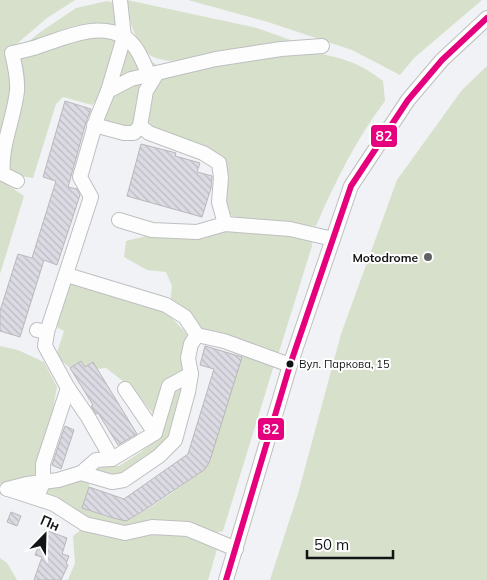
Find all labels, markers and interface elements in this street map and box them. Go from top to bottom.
line badge: 82 [370,124,398,148]
text: 82 [376,127,392,145]
place label: Motodrome [352,250,418,265]
marker: Motodrome [422,251,434,263]
place label: Вул. Паркова, 15 [299,357,390,371]
marker: Вул. Паркова, 15 [285,359,295,369]
line badge: 82 [257,417,285,441]
text: 82 [263,420,279,438]
north arrow [20,510,70,560]
text: Пн [38,511,63,535]
scale bar [307,528,393,560]
text: 50 m [314,535,349,554]

